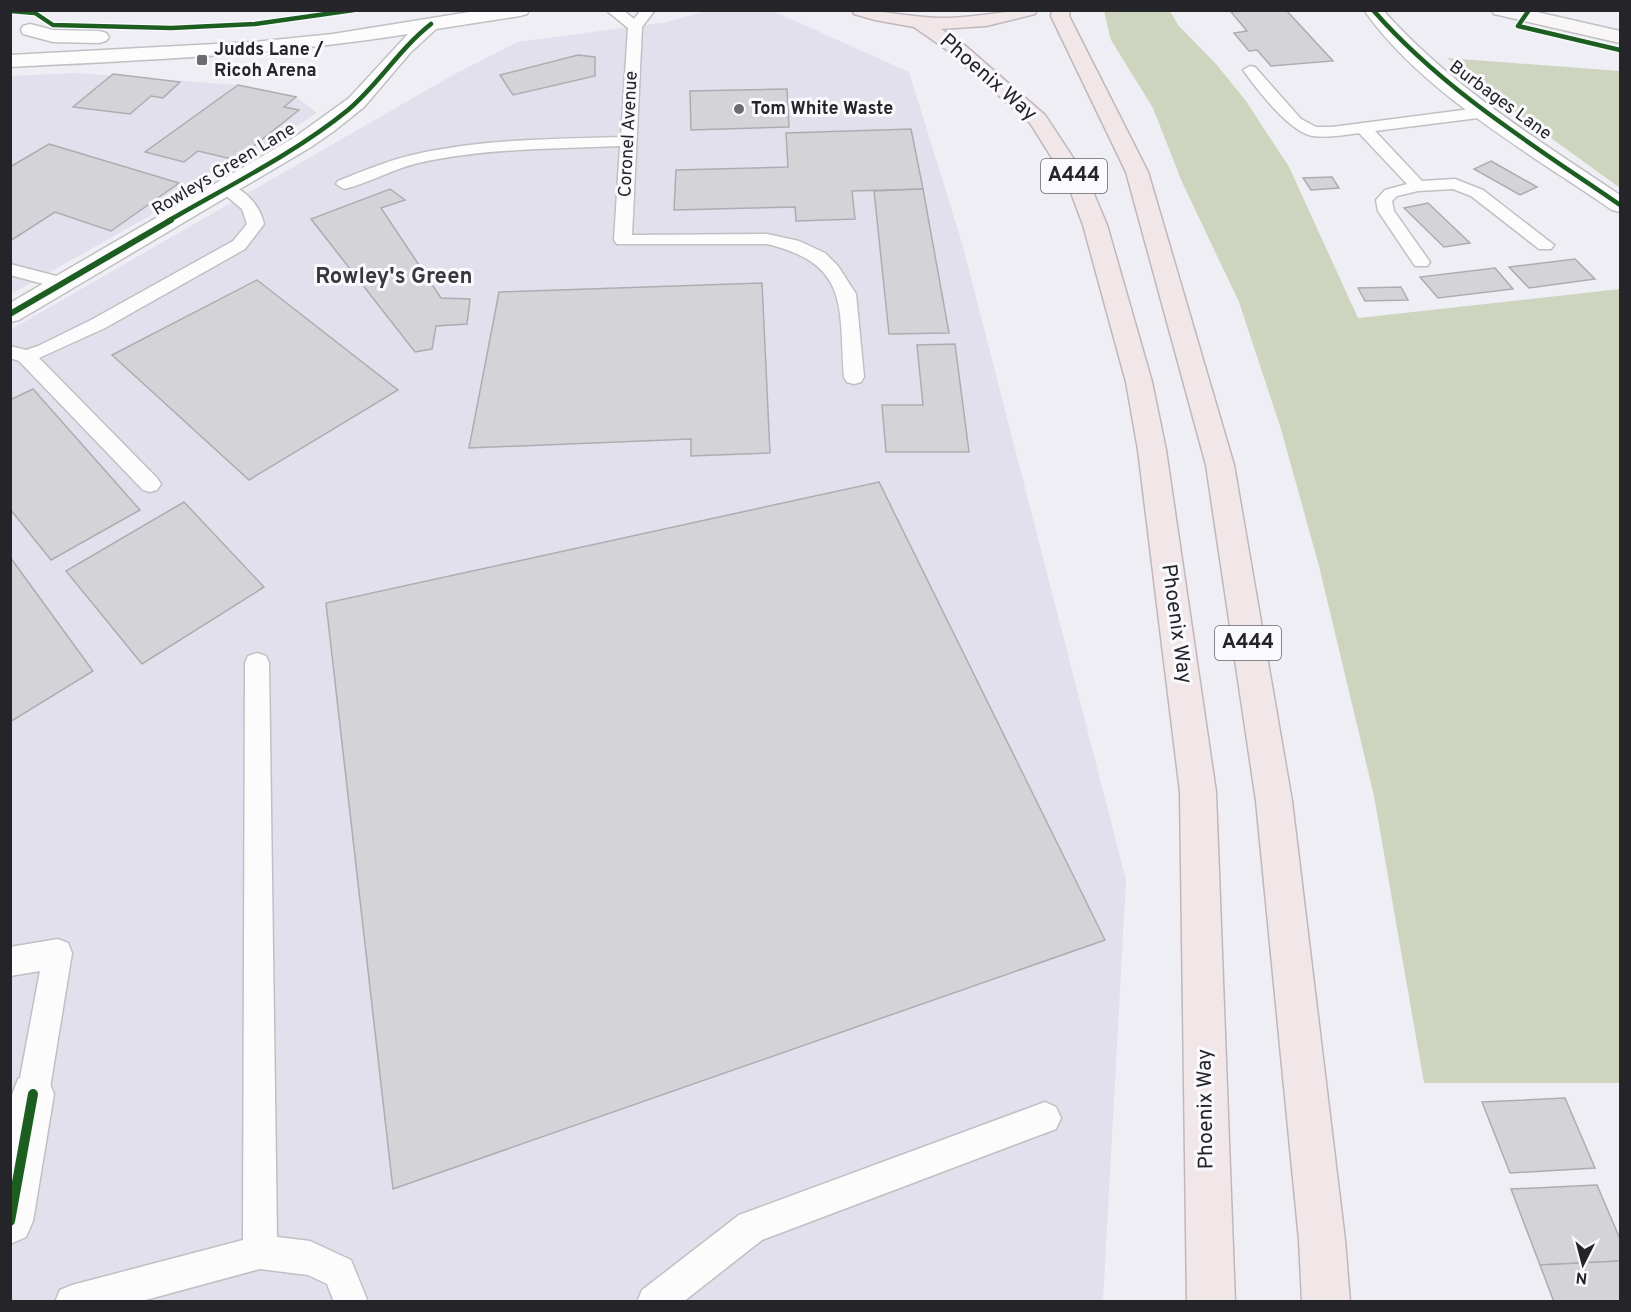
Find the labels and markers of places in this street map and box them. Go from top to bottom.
place label: Judds Lane / Ricoh Arena [214,39,324,83]
marker: Judds Lane / Ricoh Arena [195,53,209,67]
place label: Tom White Waste [751,98,893,121]
marker: Tom White Waste [732,102,746,116]

